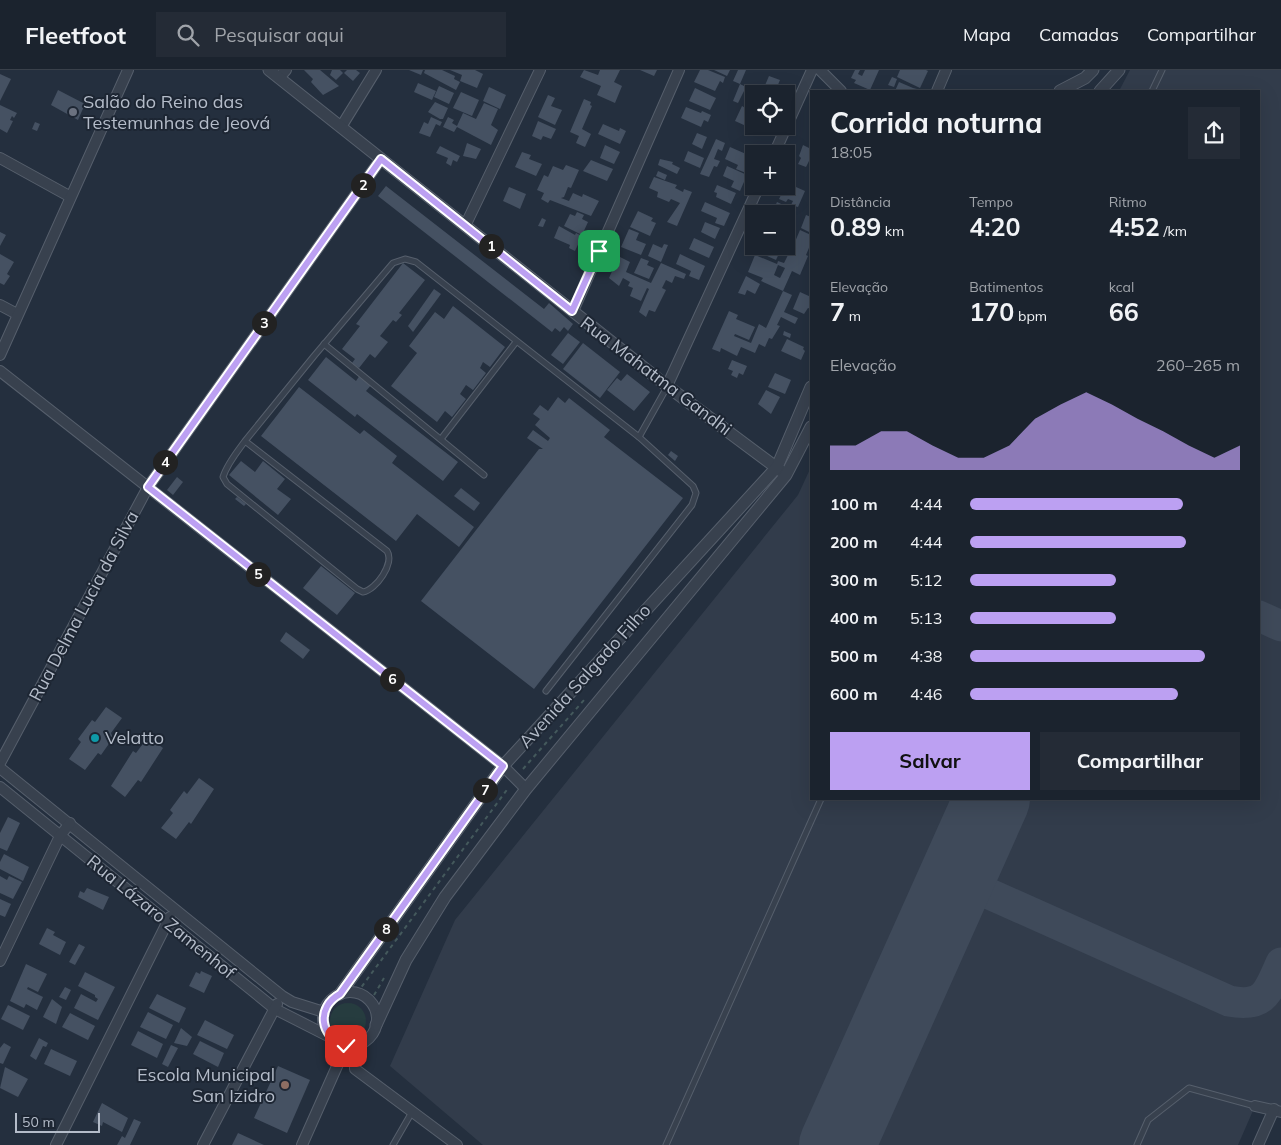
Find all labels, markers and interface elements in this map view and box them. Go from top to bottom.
search box [156,12,506,57]
text: Fleetfoot [25,20,126,50]
icon: search [174,21,202,49]
text: Pesquisar aqui [214,23,344,47]
text: Mapa [963,23,1011,46]
text: Camadas [1039,23,1119,46]
text: Compartilhar [1147,23,1256,46]
map controls [745,85,795,255]
button: locate [745,85,795,135]
place label: Salão do Reino das Testemunhas de Jeová [83,90,270,134]
text: Corrida noturna [830,105,1042,140]
marker: Salão do Reino das Testemunhas de Jeová [67,106,79,118]
button: share [1188,107,1240,159]
text: 18:05 [830,142,872,162]
button: + [745,145,795,195]
pin: 2 [350,172,376,198]
text: 2 [359,176,368,194]
text: Distância [830,193,891,211]
text: Tempo [969,193,1013,211]
text: Ritmo [1109,193,1147,211]
button: − [745,205,795,255]
text: 0.89 [830,211,881,242]
text: 4:20 [969,211,1021,242]
text: 4:52 [1109,211,1160,242]
text: km [881,222,904,240]
text: /km [1160,222,1187,240]
pin [578,230,620,272]
pin: 1 [478,234,504,258]
text: 1 [487,237,496,255]
icon: arrive [585,237,613,265]
text: Elevação [830,278,888,296]
text: Batimentos [969,278,1043,296]
text: kcal [1109,278,1134,296]
text: 7 [830,296,845,327]
text: 170 [969,296,1014,327]
text: 66 [1109,296,1139,327]
text: m [845,307,861,325]
text: bpm [1014,307,1047,325]
pin: 3 [252,310,276,336]
street label: Rua Mahatma Gandhi [576,311,737,440]
text: 3 [260,314,269,332]
text: Elevação [830,355,896,375]
text: 260–265 m [1156,355,1240,375]
pin: 4 [152,450,178,474]
text: 4 [161,453,170,471]
text: 100 m [830,494,878,514]
text: 4:44 [910,494,942,514]
street label: Rua Delma Lucia da Silva [24,507,144,705]
text: 200 m [830,532,878,552]
text: 4:44 [910,532,942,552]
pin: 5 [246,562,270,586]
text: 5 [254,565,263,583]
text: 300 m [830,570,878,590]
text: 5:12 [910,570,942,590]
street label: Avenida Salgado Filho [514,599,656,753]
text: 400 m [830,608,878,628]
text: 5:13 [910,608,942,628]
text: 500 m [830,646,878,666]
text: 4:38 [910,646,942,666]
pin: 6 [380,666,404,692]
text: 6 [388,670,397,688]
text: 600 m [830,684,878,704]
text: 4:46 [910,684,942,704]
place label: Velatto [105,726,164,749]
marker: Velatto [89,732,101,744]
button: Salvar [830,732,1030,790]
button: Compartilhar [1040,732,1240,790]
pin: 7 [472,778,498,802]
text: 7 [481,781,490,799]
street label: Rua Lázaro Zamenhof [82,850,241,984]
pin: 8 [374,916,398,942]
text: 8 [382,920,391,938]
pin [325,1025,367,1067]
icon: check [332,1032,360,1060]
place label: Escola Municipal San Izidro [137,1063,275,1107]
marker: Escola Municipal San Izidro [279,1079,291,1091]
scale bar [15,1110,100,1133]
text: 50 m [22,1113,55,1131]

